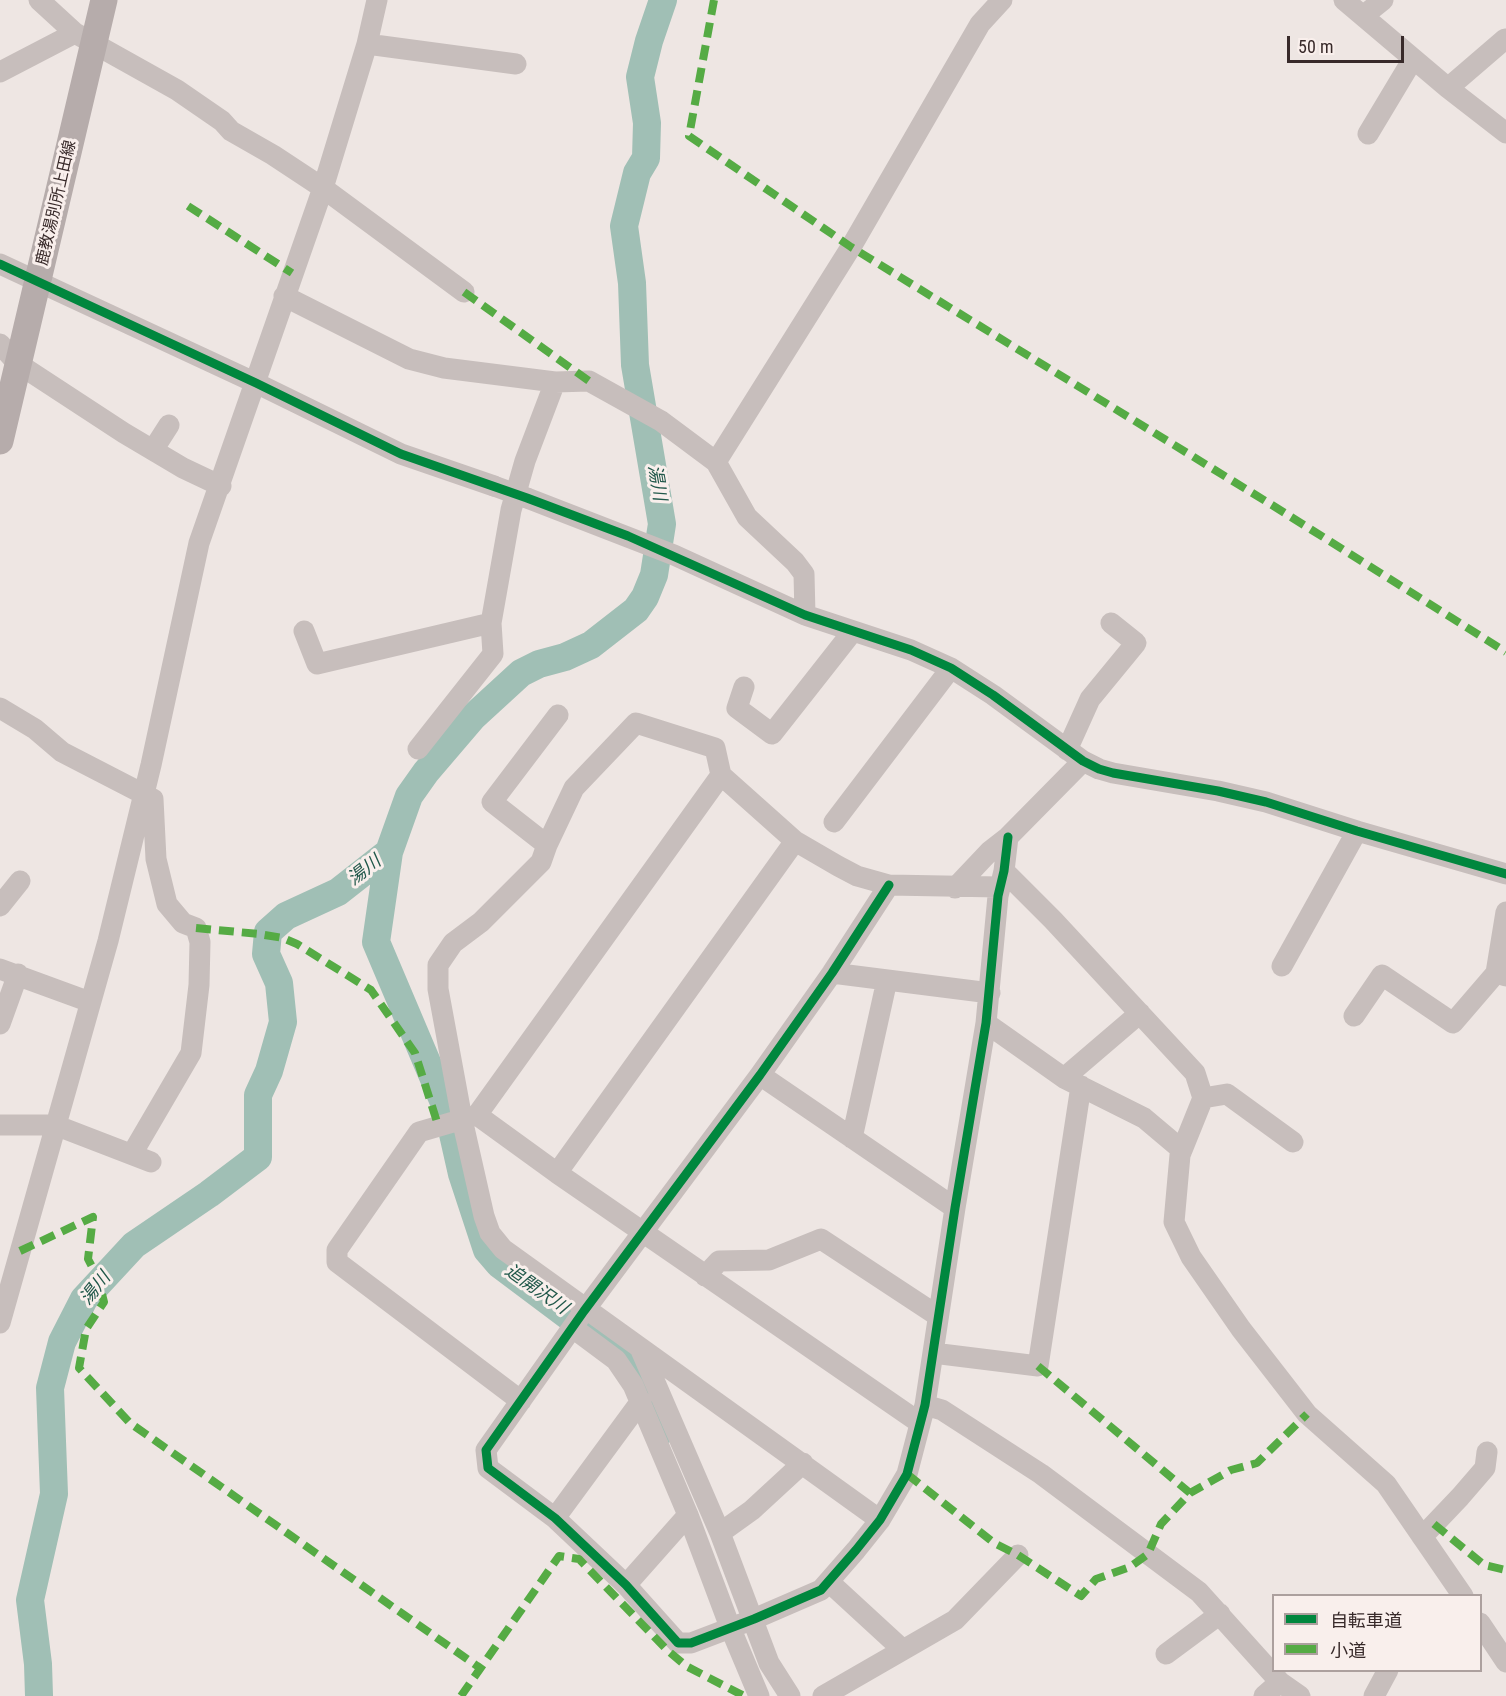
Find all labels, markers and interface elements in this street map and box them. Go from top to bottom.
scale bar [1290,24,1407,62]
text: 50 m [1298,36,1333,57]
street label: 鹿教湯別所上田線 [33,138,81,268]
water label: 湯川 [642,463,670,503]
water label: 湯川 [344,851,386,891]
water label: 追開沢川 [500,1261,572,1319]
water label: 湯川 [76,1268,116,1310]
legend [1272,1594,1482,1672]
text: 自転車道 [1330,1610,1402,1631]
text: 小道 [1330,1640,1366,1661]

